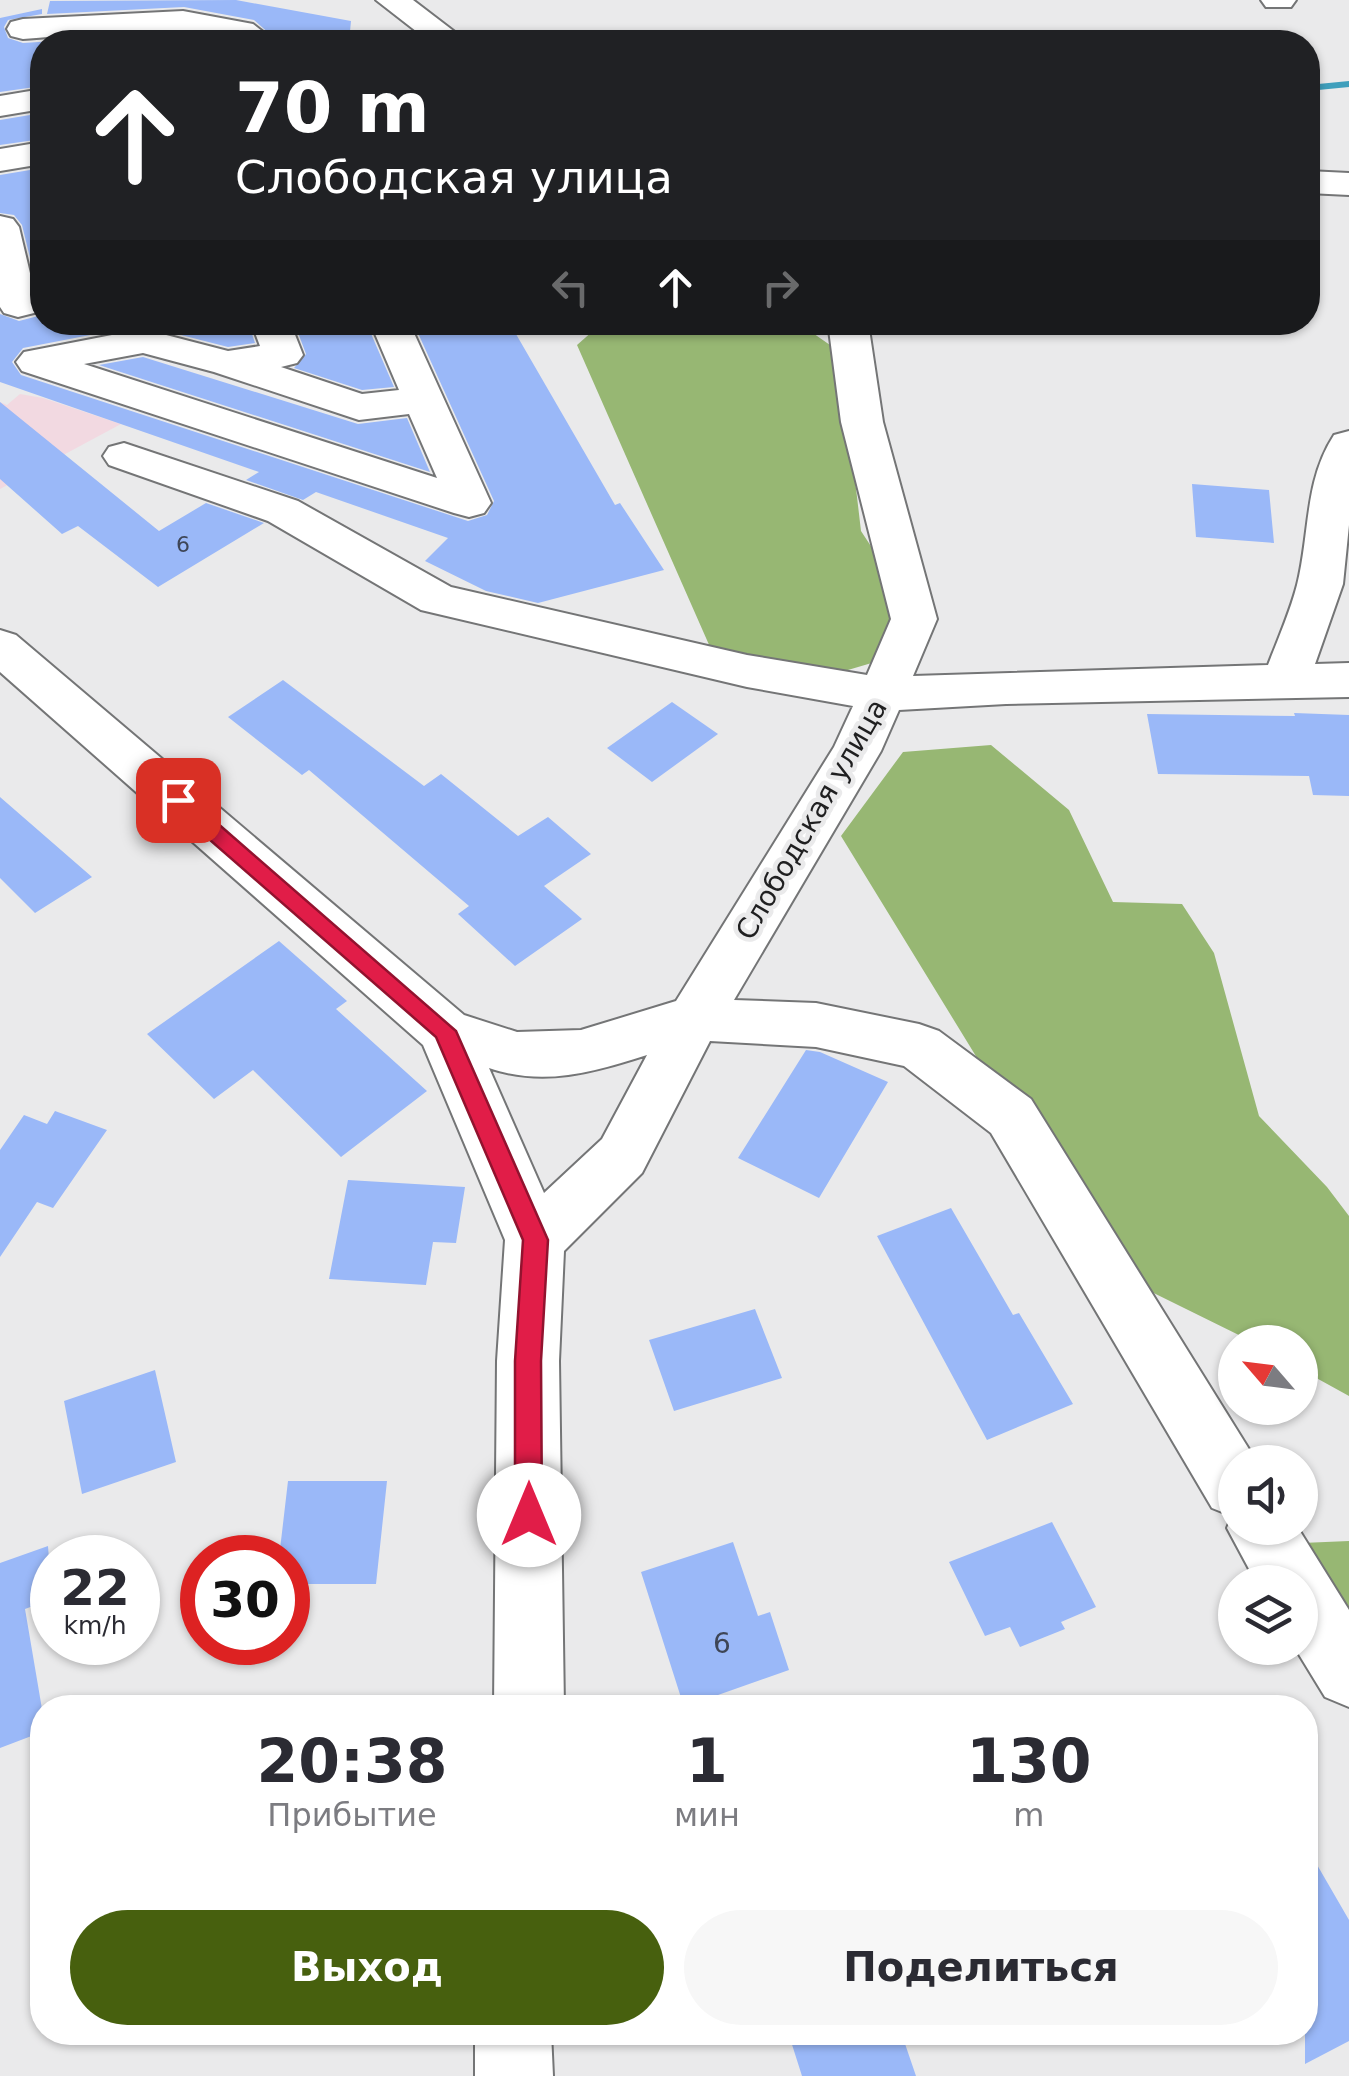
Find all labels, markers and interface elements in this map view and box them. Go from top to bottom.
text: 70 m [235,67,430,149]
icon: ahead [70,70,200,200]
text: Слободская улица [235,151,673,204]
icon: left [543,260,598,315]
icon: ahead [648,260,703,315]
icon: right [753,260,808,315]
house number: 6 [176,532,190,557]
street label: Слободская улица [729,693,894,945]
pin [136,758,221,843]
icon: arrive [151,773,206,828]
north arrow [1218,1325,1318,1425]
map controls [1218,1325,1318,1665]
button: sound [1218,1445,1318,1545]
position arrow [477,1463,581,1567]
speed limit sign: 30 [180,1535,310,1665]
text: 22 [60,1559,130,1617]
button: layers [1218,1565,1318,1665]
text: km/h [63,1611,127,1640]
house number: 6 [713,1627,731,1660]
text: 20:38 [256,1726,447,1796]
text: 1 [686,1726,728,1796]
text: 130 [966,1726,1092,1796]
text: Прибытие [267,1796,437,1834]
text: мин [674,1796,740,1834]
text: m [1013,1796,1044,1834]
button: Выход [70,1910,664,2025]
button: Поделиться [684,1910,1278,2025]

